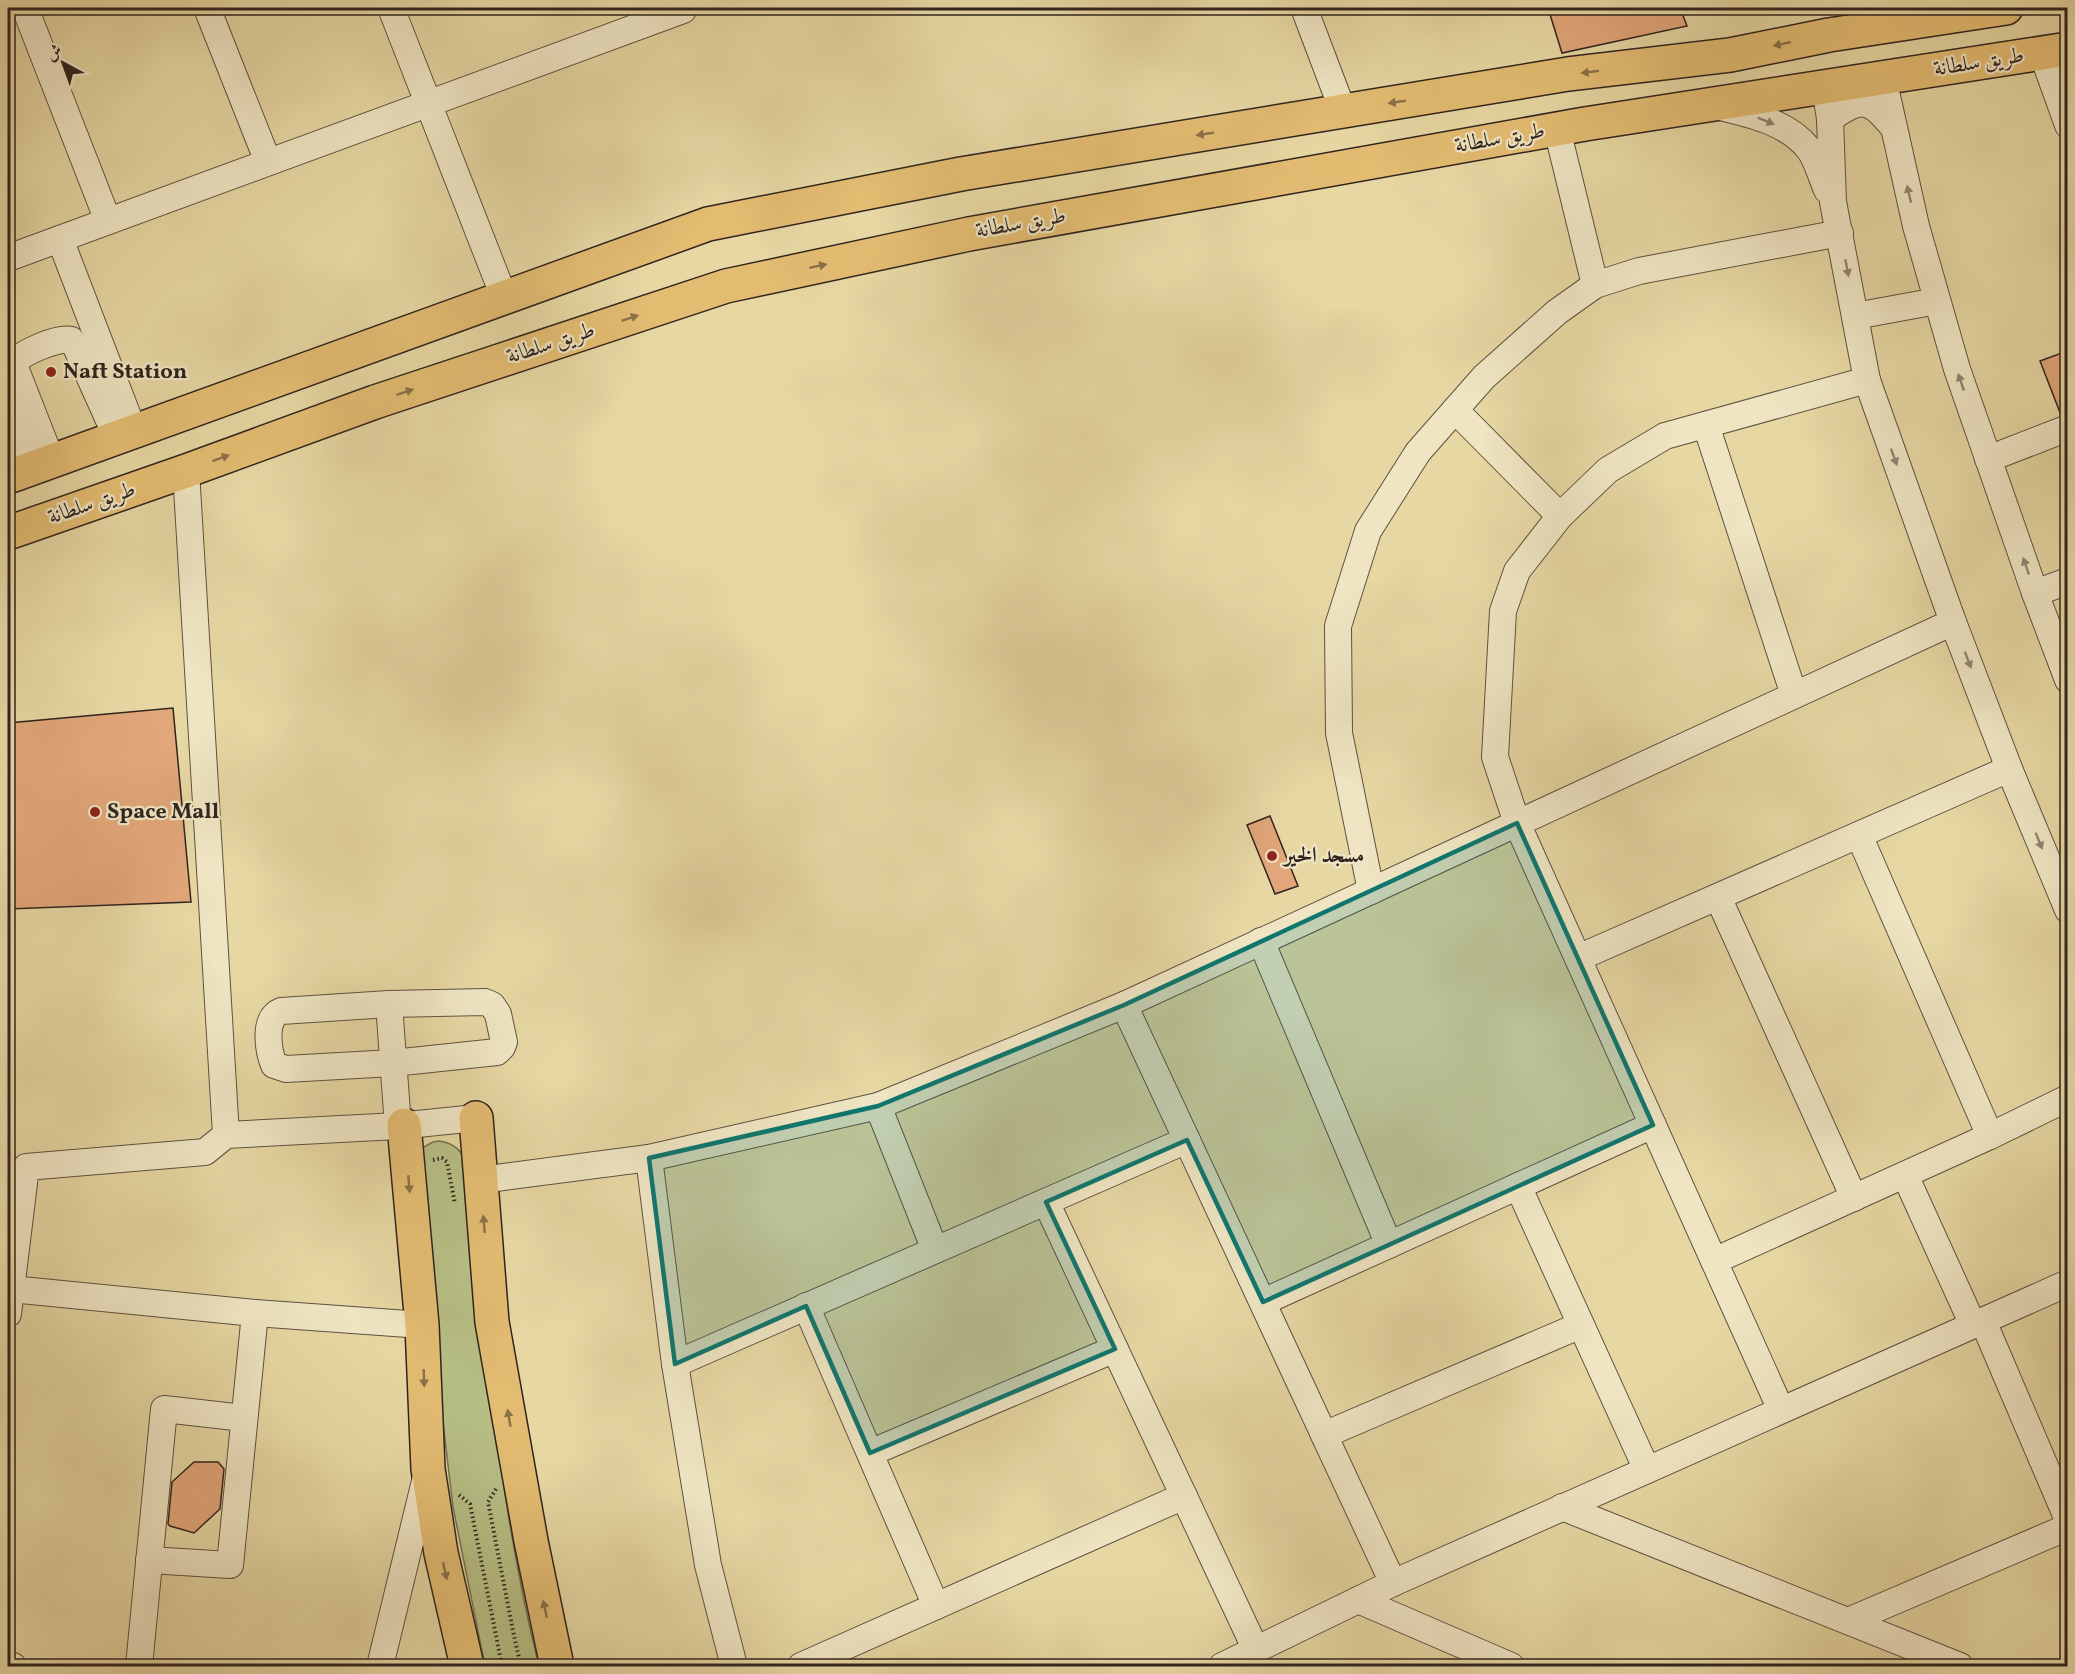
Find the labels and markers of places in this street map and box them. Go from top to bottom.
place label: Naft Station [63,357,187,388]
marker: Naft Station [44,365,58,379]
place label: Space Mall [107,797,219,828]
marker: Space Mall [88,805,102,819]
place label: مسجد الخير [1281,841,1364,872]
marker: مسجد الخير [1265,849,1279,863]

